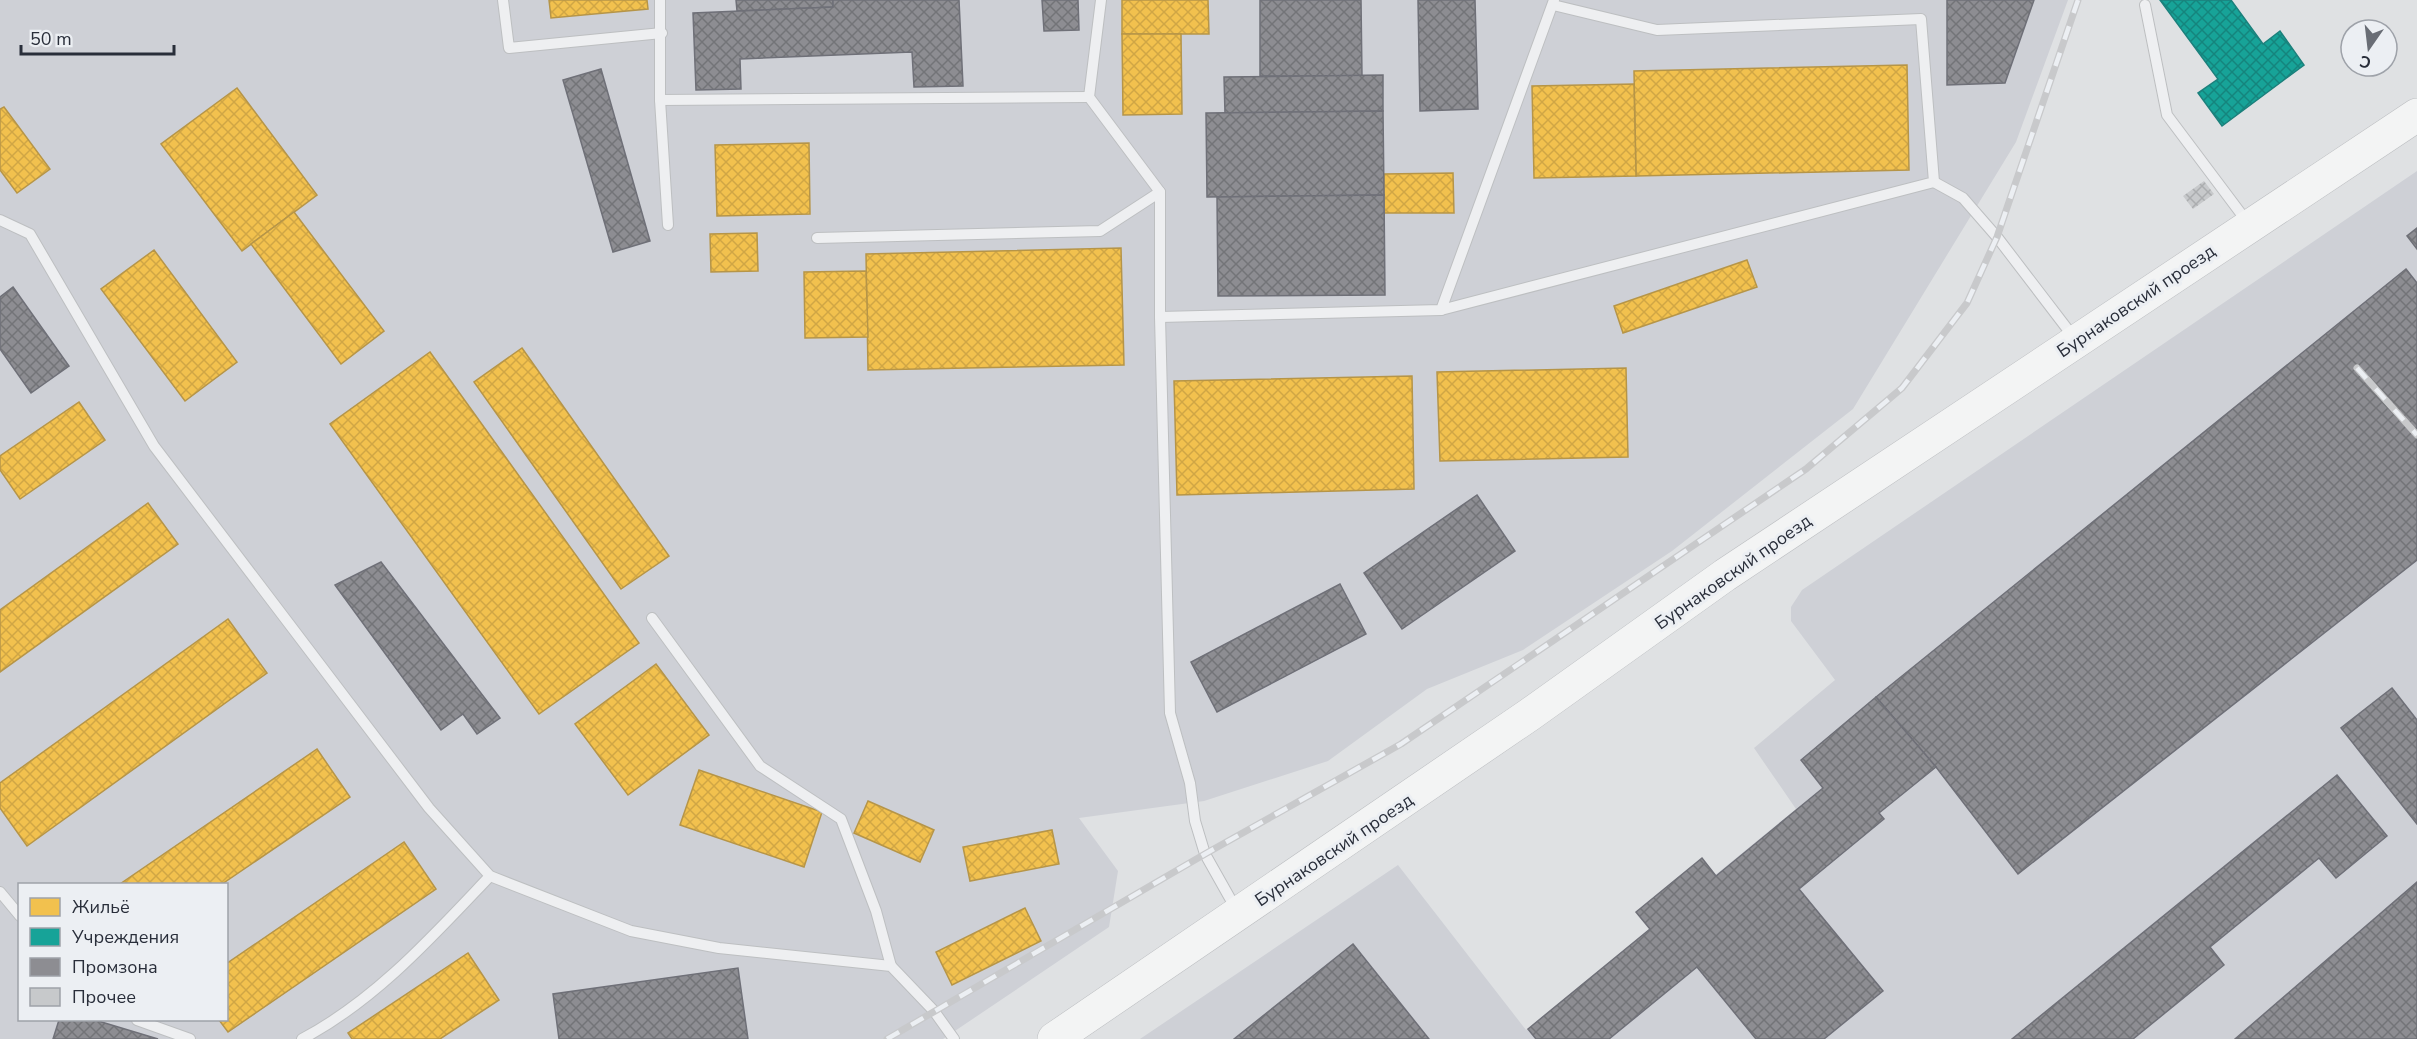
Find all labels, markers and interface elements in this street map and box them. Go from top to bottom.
scale bar [21,18,174,56]
north arrow [2339,18,2399,78]
text: 50 m [30,27,72,51]
text: С [2358,50,2374,74]
street label: Бурнаковский проезд [2052,239,2220,363]
street label: Бурнаковский проезд [1650,509,1816,635]
street label: Бурнаковский проезд [1250,788,1418,912]
legend [18,883,228,1021]
text: Жильё [72,895,130,919]
text: Учреждения [71,925,179,949]
text: Промзона [72,955,158,979]
text: Прочее [72,985,136,1009]

